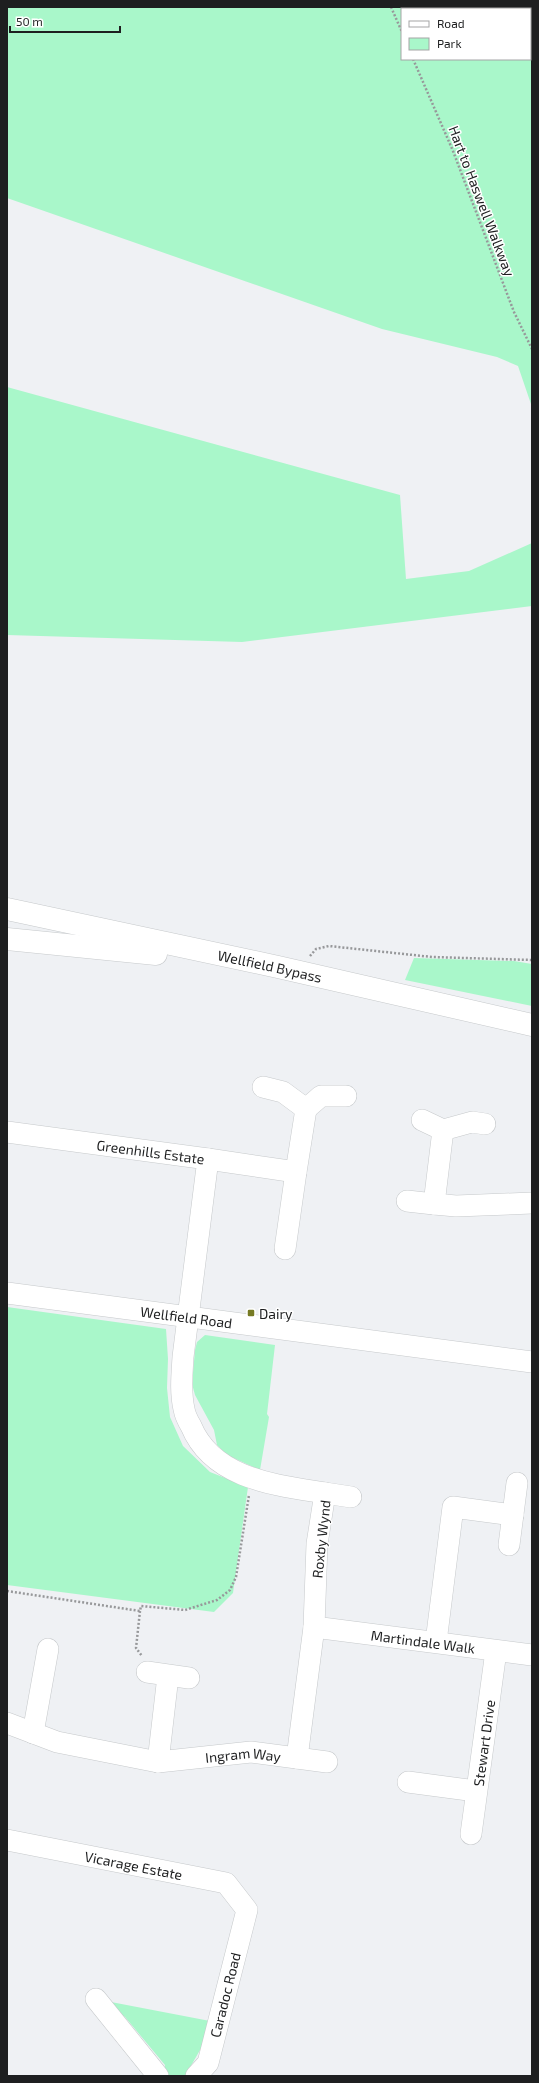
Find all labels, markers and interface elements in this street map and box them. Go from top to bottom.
scale bar [10,8,120,34]
legend [401,8,531,60]
text: 50 m [16,14,43,28]
text: Road [437,16,465,30]
text: Park [437,36,462,50]
street label: Hart to Haswell Walkway [445,123,519,279]
street label: Wellfield Bypass [216,946,324,985]
street label: Greenhills Estate [96,1136,206,1167]
street label: Wellfield Road [140,1302,233,1331]
place label: Dairy [259,1305,293,1322]
marker: Dairy [246,1308,256,1318]
street label: Roxby Wynd [308,1499,334,1579]
street label: Martindale Walk [370,1626,476,1656]
street label: Stewart Drive [469,1698,498,1787]
street label: Ingram Way [204,1743,283,1765]
street label: Vicarage Estate [83,1847,184,1883]
street label: Caradoc Road [206,1951,244,2039]

